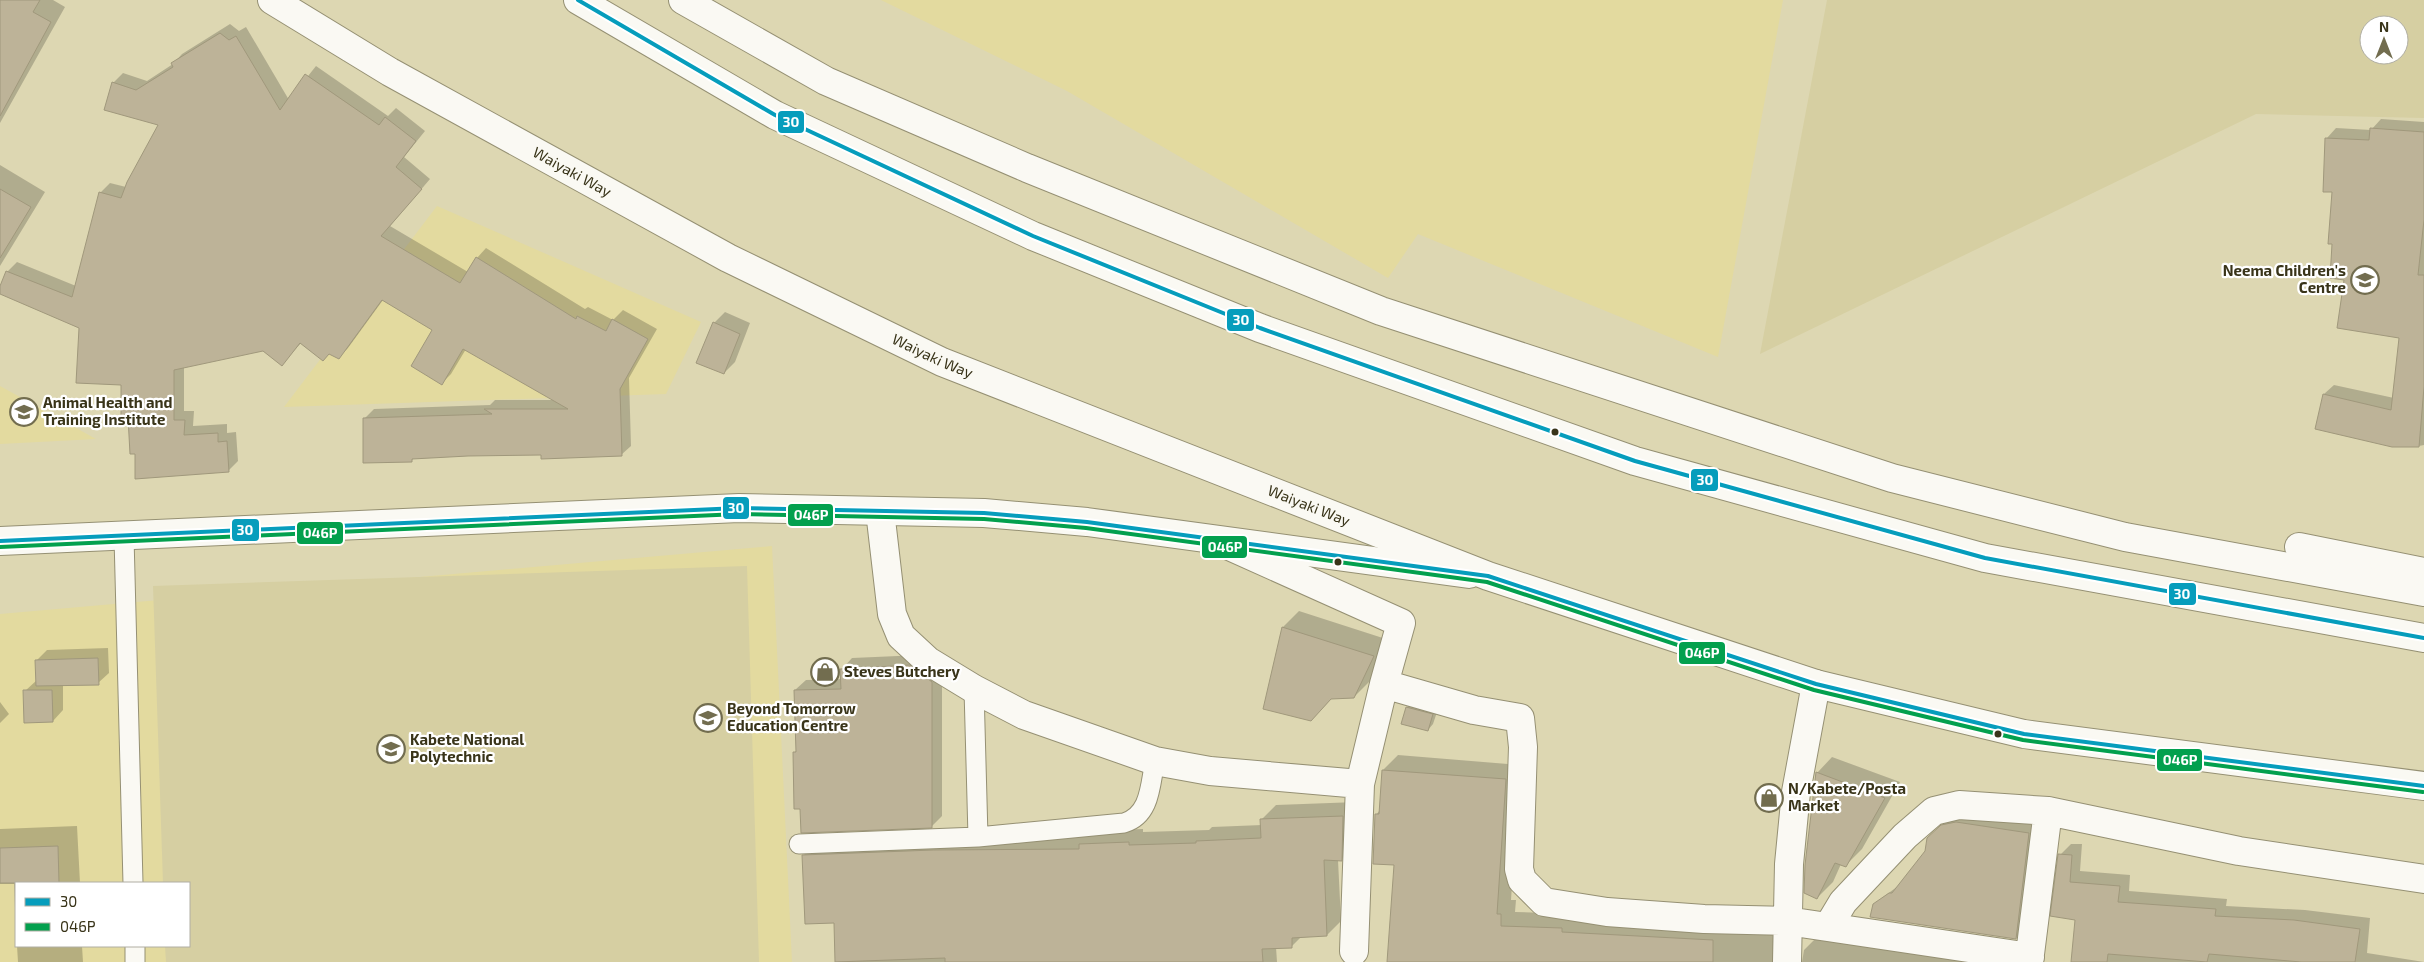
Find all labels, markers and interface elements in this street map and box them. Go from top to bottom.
north arrow [2359,15,2409,65]
text: N [2379,18,2389,35]
line badge: 30 [777,110,805,134]
text: 30 [783,113,800,130]
street label: Waiyaki Way [530,142,615,200]
place label: Neema Children's Centre [2223,261,2346,296]
school or university icon: Neema Children's Centre [2350,265,2380,295]
line badge: 30 [1226,308,1255,332]
text: 30 [1233,311,1250,328]
street label: Waiyaki Way [890,329,976,381]
place label: Animal Health and Training Institute [43,393,173,428]
school or university icon: Animal Health and Training Institute [9,397,39,427]
unlabelled marker [1550,427,1560,437]
line badge: 30 [1690,468,1719,492]
text: 30 [1697,471,1714,488]
street label: Waiyaki Way [1265,481,1353,529]
line badge: 30 [722,496,750,520]
text: 30 [728,499,745,516]
line badge: 046P [787,503,834,527]
text: 046P [794,506,829,523]
line badge: 30 [231,518,260,542]
text: 30 [237,521,254,538]
line badge: 046P [296,521,344,545]
text: 046P [303,524,338,541]
line badge: 046P [1201,535,1248,559]
text: 046P [1208,538,1243,555]
unlabelled marker [1333,557,1343,567]
line badge: 30 [2168,582,2197,606]
text: 30 [2174,585,2191,602]
line badge: 046P [1678,641,1726,665]
text: 046P [1685,644,1720,661]
shop icon: Steves Butchery [810,657,840,687]
place label: Steves Butchery [844,662,960,681]
place label: Beyond Tomorrow Education Centre [727,699,856,734]
school or university icon: Beyond Tomorrow Education Centre [693,703,723,733]
unlabelled marker [1993,729,2003,739]
place label: Kabete National Polytechnic [410,730,524,766]
school or university icon: Kabete National Polytechnic [376,734,406,764]
line badge: 046P [2156,748,2203,772]
text: 046P [2163,751,2198,768]
place label: N/Kabete/Posta Market [1788,779,1906,814]
shop icon: N/Kabete/Posta Market [1754,783,1784,813]
legend [15,882,190,947]
text: 30 [60,892,77,910]
text: 046P [60,917,96,935]

